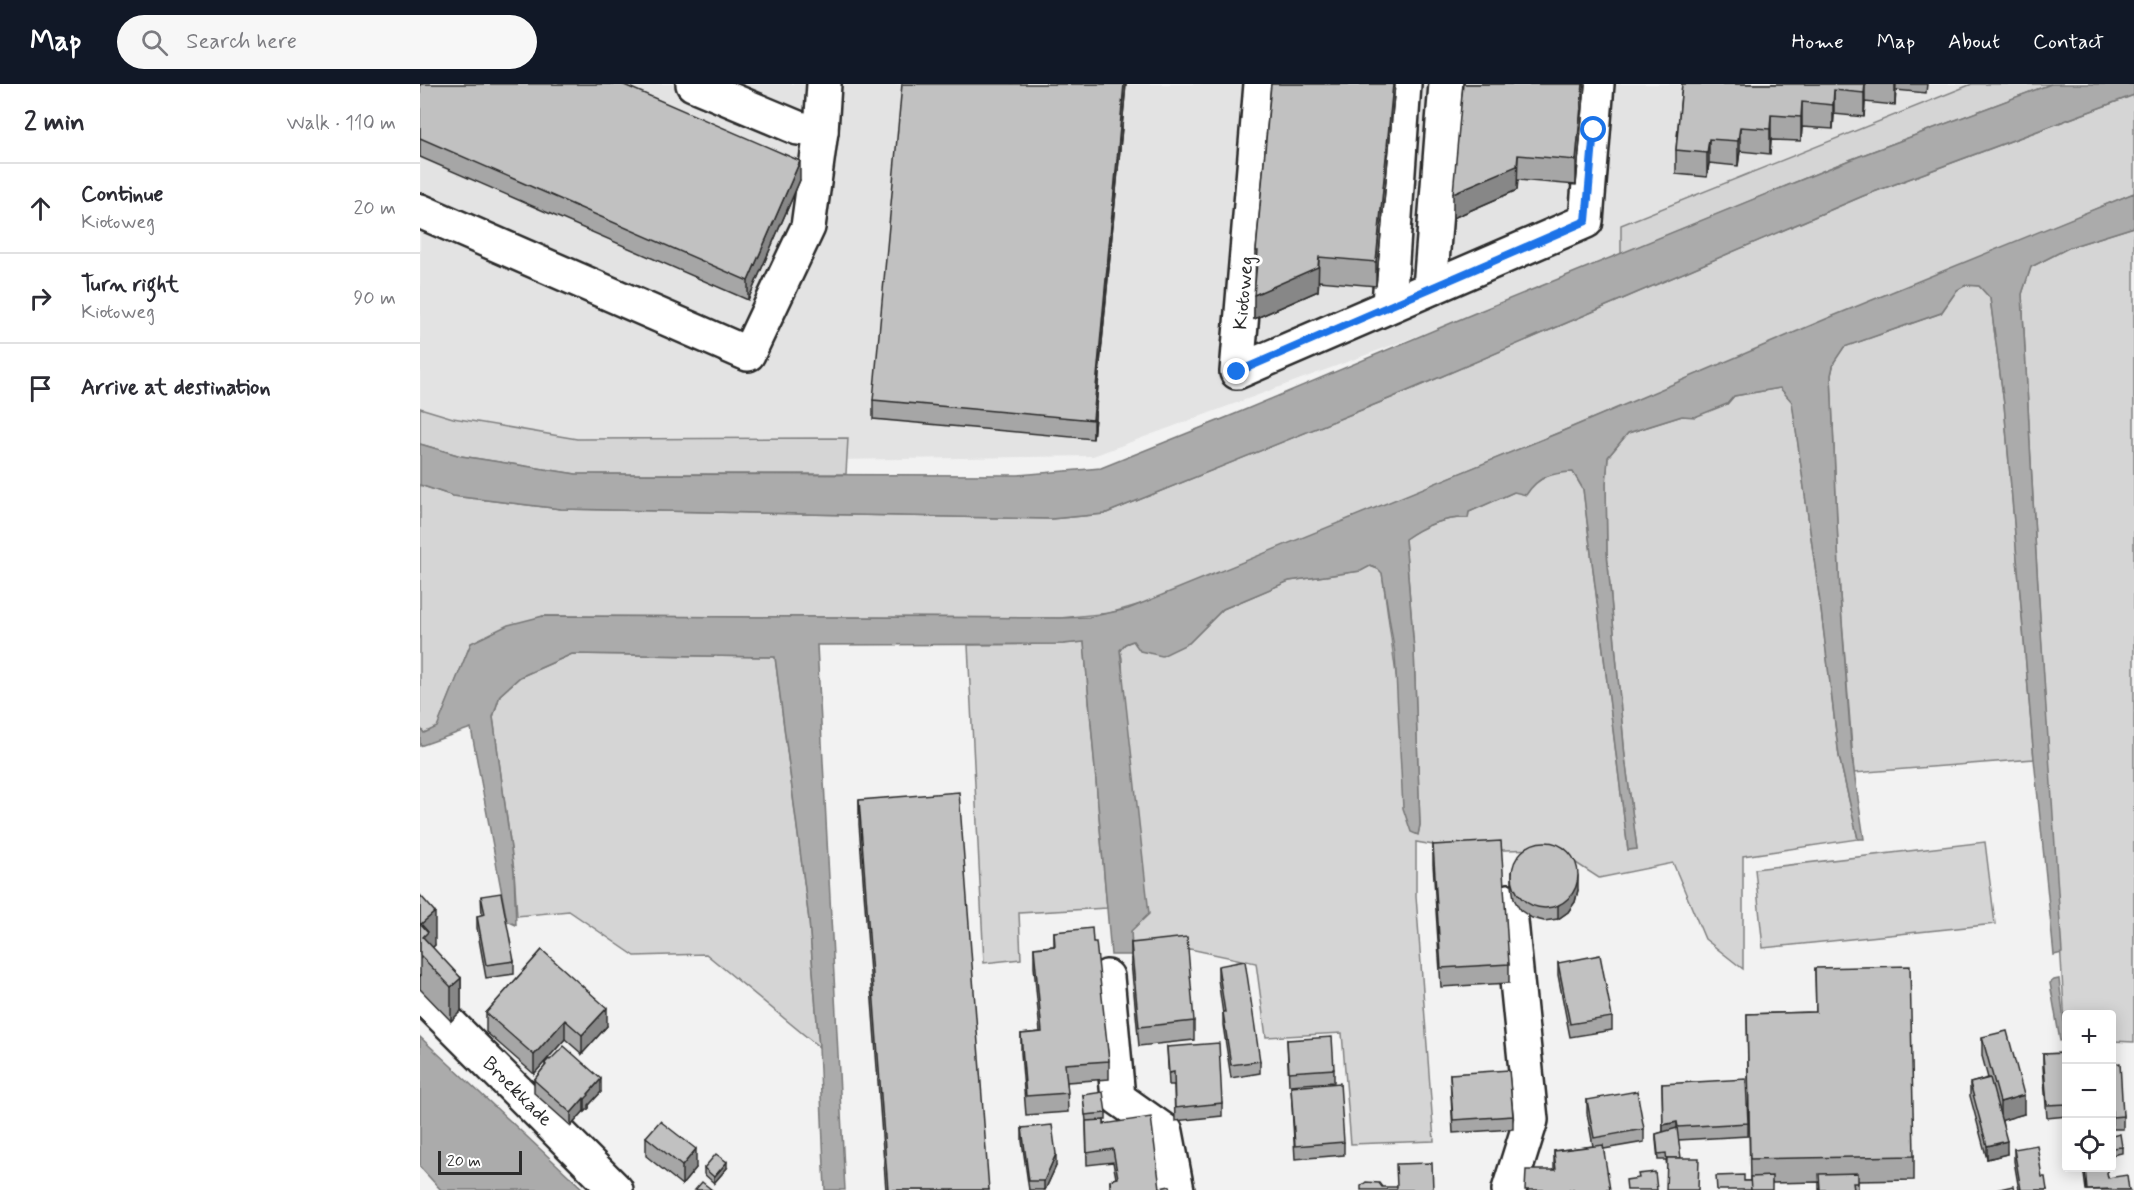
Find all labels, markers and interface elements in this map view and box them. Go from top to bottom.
search box [117,15,537,69]
text: Map [30,24,81,61]
icon: search [138,26,171,59]
text: Search here [186,28,297,56]
text: Home [1792,28,1844,56]
text: Map [1877,28,1915,56]
text: About [1948,28,2000,56]
text: Contact [2033,28,2104,56]
text: 2 min [24,106,85,140]
text: Walk · 110 m [287,110,396,137]
route start [1580,116,1606,142]
text: Continue [81,181,163,209]
icon: ahead [24,192,57,225]
text: 20 m [353,195,396,222]
text: Kiotoweg [81,209,155,236]
street label: Kiotoweg [1227,255,1261,331]
text: Turn right [81,271,179,299]
icon: right [24,282,57,315]
text: 90 m [353,285,396,312]
text: Kiotoweg [81,299,155,326]
route end [1223,358,1249,384]
icon: arrive [24,372,57,405]
text: Arrive at destination [81,374,271,402]
map controls [2062,1010,2116,1172]
button: + [2062,1010,2116,1064]
street label: Broekkade [476,1050,559,1133]
button: − [2062,1064,2116,1118]
button: locate [2062,1118,2116,1172]
scale bar [438,1148,522,1176]
text: 20 m [447,1151,481,1172]

